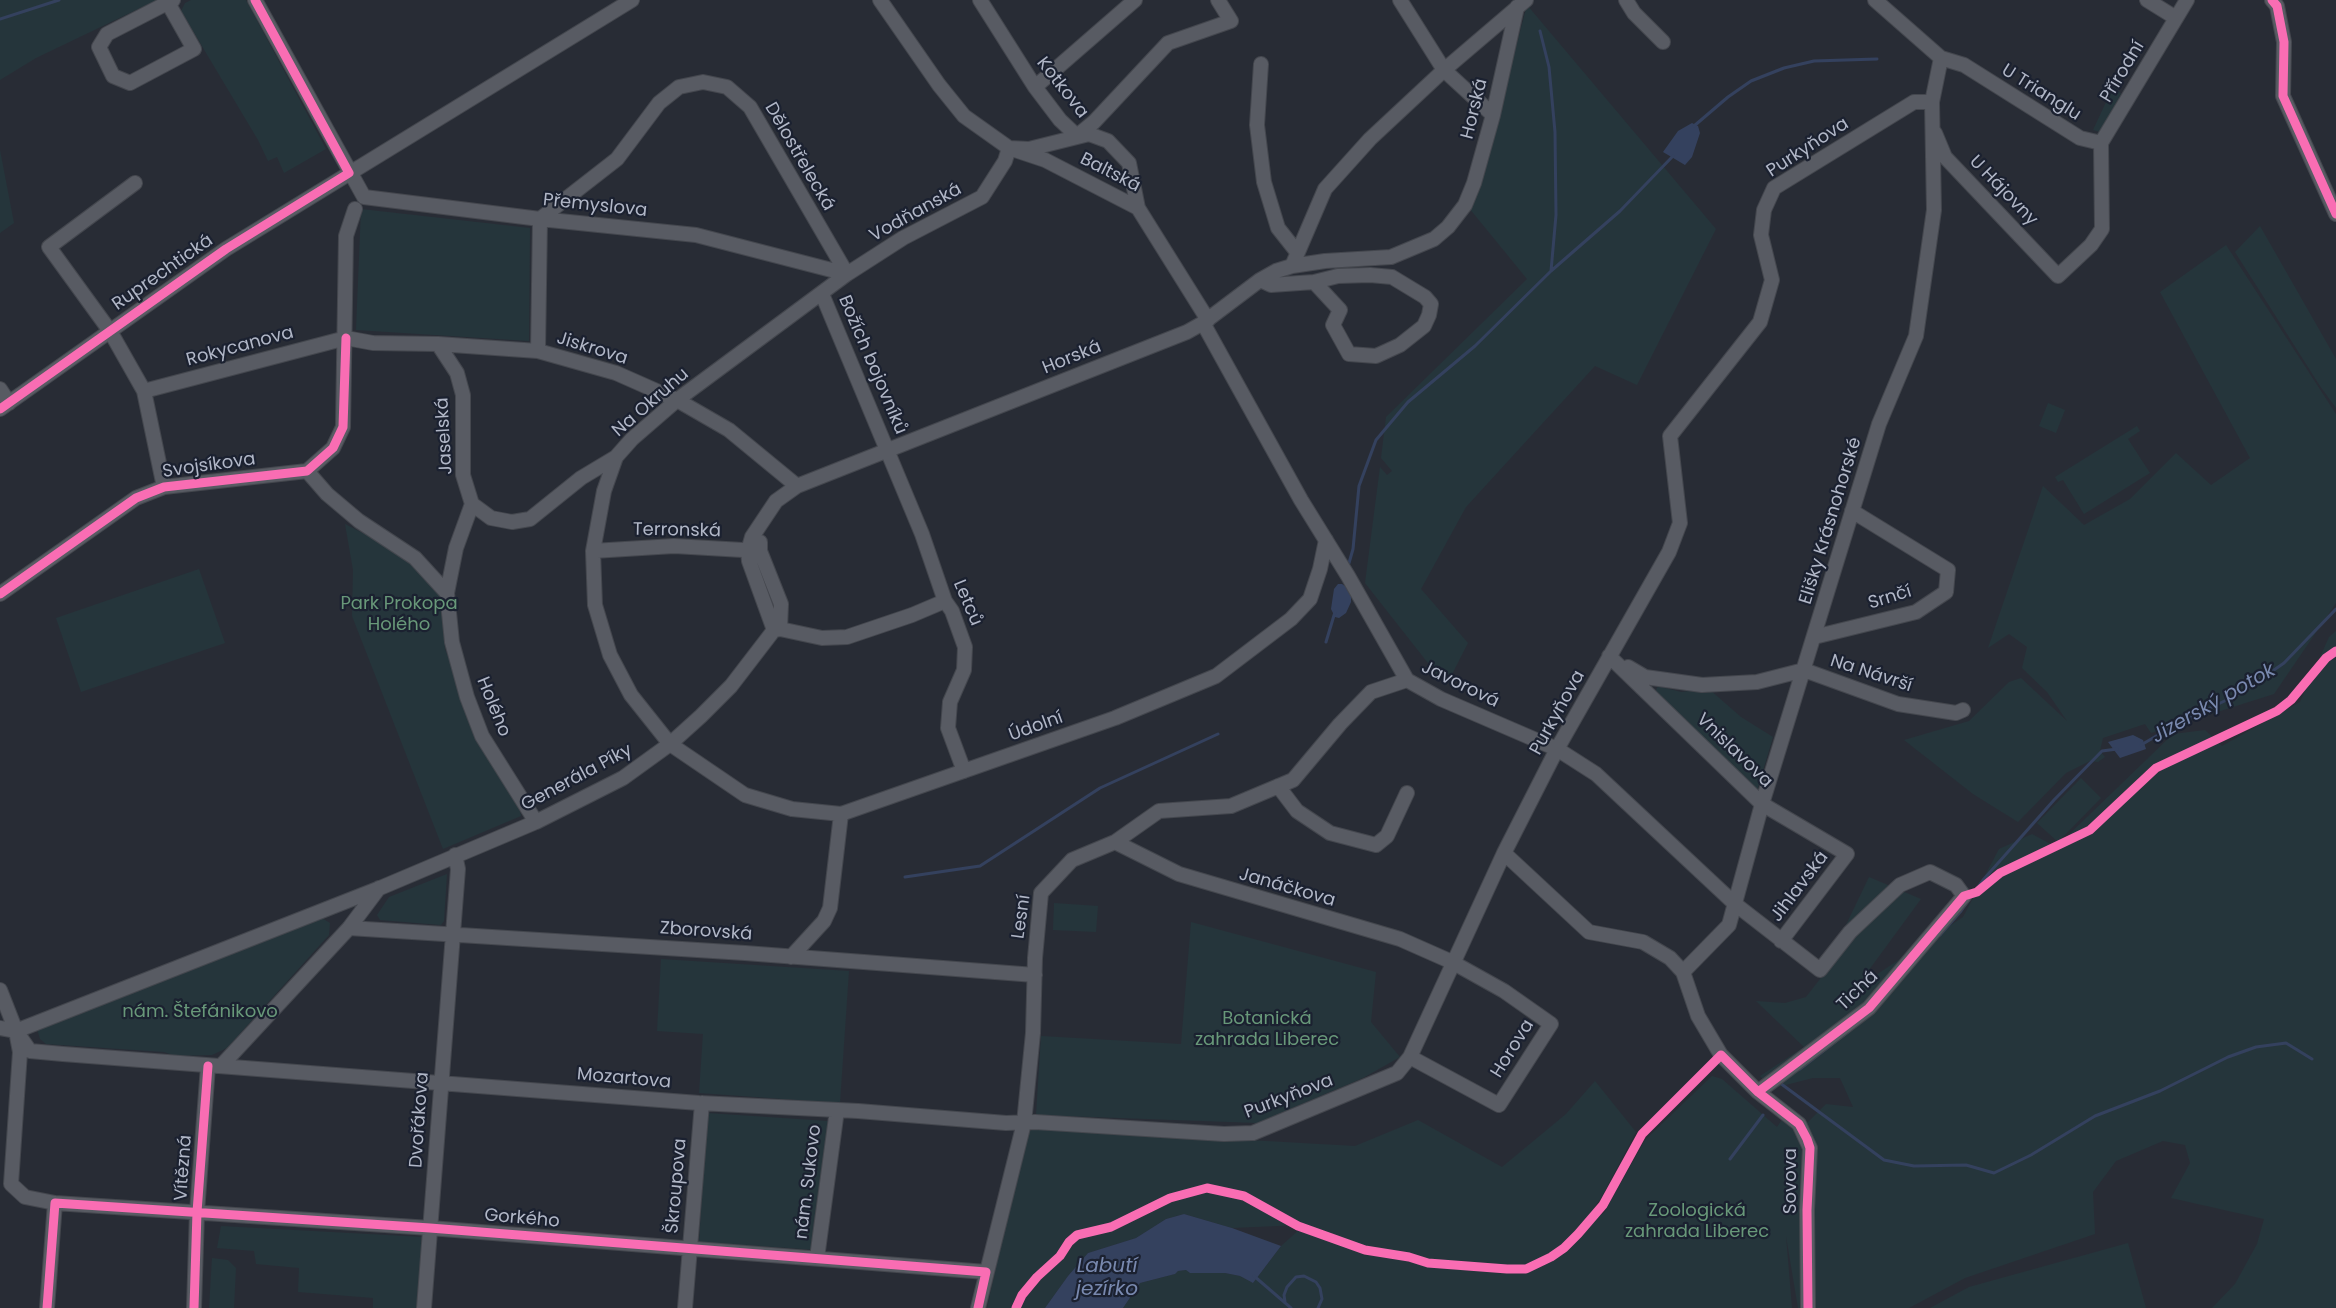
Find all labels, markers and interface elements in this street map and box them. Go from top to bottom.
street label: Přírodní [2096,37,2150,107]
street label: Kotkova [1031,53,1093,123]
street label: U Trianglu [1997,60,2085,126]
street label: Horská [1457,77,1493,141]
street label: Dělostřelecká [759,99,839,215]
street label: Purkyňova [1763,114,1853,182]
street label: Baltská [1076,149,1144,197]
street label: U Hájovny [1964,151,2042,231]
street label: Vodňanská [866,179,966,247]
street label: Přemyslova [542,190,648,222]
street label: Ruprechtická [108,230,218,316]
street label: Božích bojovníků [833,292,911,438]
street label: Rokycanova [184,322,296,372]
street label: Jiskrova [554,328,630,370]
street label: Horská [1039,336,1105,380]
street label: Na Okruhu [608,364,694,442]
street label: Jaselská [432,397,458,475]
street label: Elišky Krásnohorské [1795,435,1867,607]
street label: Svojsíkova [161,449,257,483]
street label: Terronská [633,519,721,543]
street label: Letců [948,577,986,629]
street label: Srnčí [1866,581,1914,615]
park label: Park Prokopa Holého [340,593,458,636]
street label: Na Návrší [1827,651,1915,697]
street label: Javorová [1418,657,1502,713]
water label: Jizerský potok [2148,659,2280,749]
street label: Purkyňova [1526,667,1590,759]
street label: Holého [471,674,515,740]
street label: Údolní [1006,707,1066,747]
street label: Vnislavova [1691,709,1777,793]
street label: Generála Píky [518,740,636,816]
street label: Jihlavská [1766,847,1834,927]
street label: Janáčkova [1236,864,1338,912]
street label: Lesní [1008,894,1036,940]
street label: Zborovská [659,918,753,946]
street label: Tichá [1833,966,1883,1016]
park label: nám. Štefánikovo [122,1001,278,1023]
park label: Botanická zahrada Liberec [1195,1008,1339,1050]
street label: Horova [1487,1016,1539,1082]
street label: Mozartova [576,1064,672,1094]
street label: Purkyňova [1242,1070,1336,1124]
street label: Dvořákova [406,1071,434,1169]
street label: nám. Sukovo [791,1123,827,1241]
street label: Vítězná [171,1134,197,1202]
street label: Škroupova [662,1137,692,1235]
street label: Sovova [1780,1148,1802,1214]
park label: Zoologická zahrada Liberec [1625,1200,1769,1242]
street label: Gorkého [483,1205,561,1233]
water label: Labutí jezírko [1076,1255,1138,1302]

